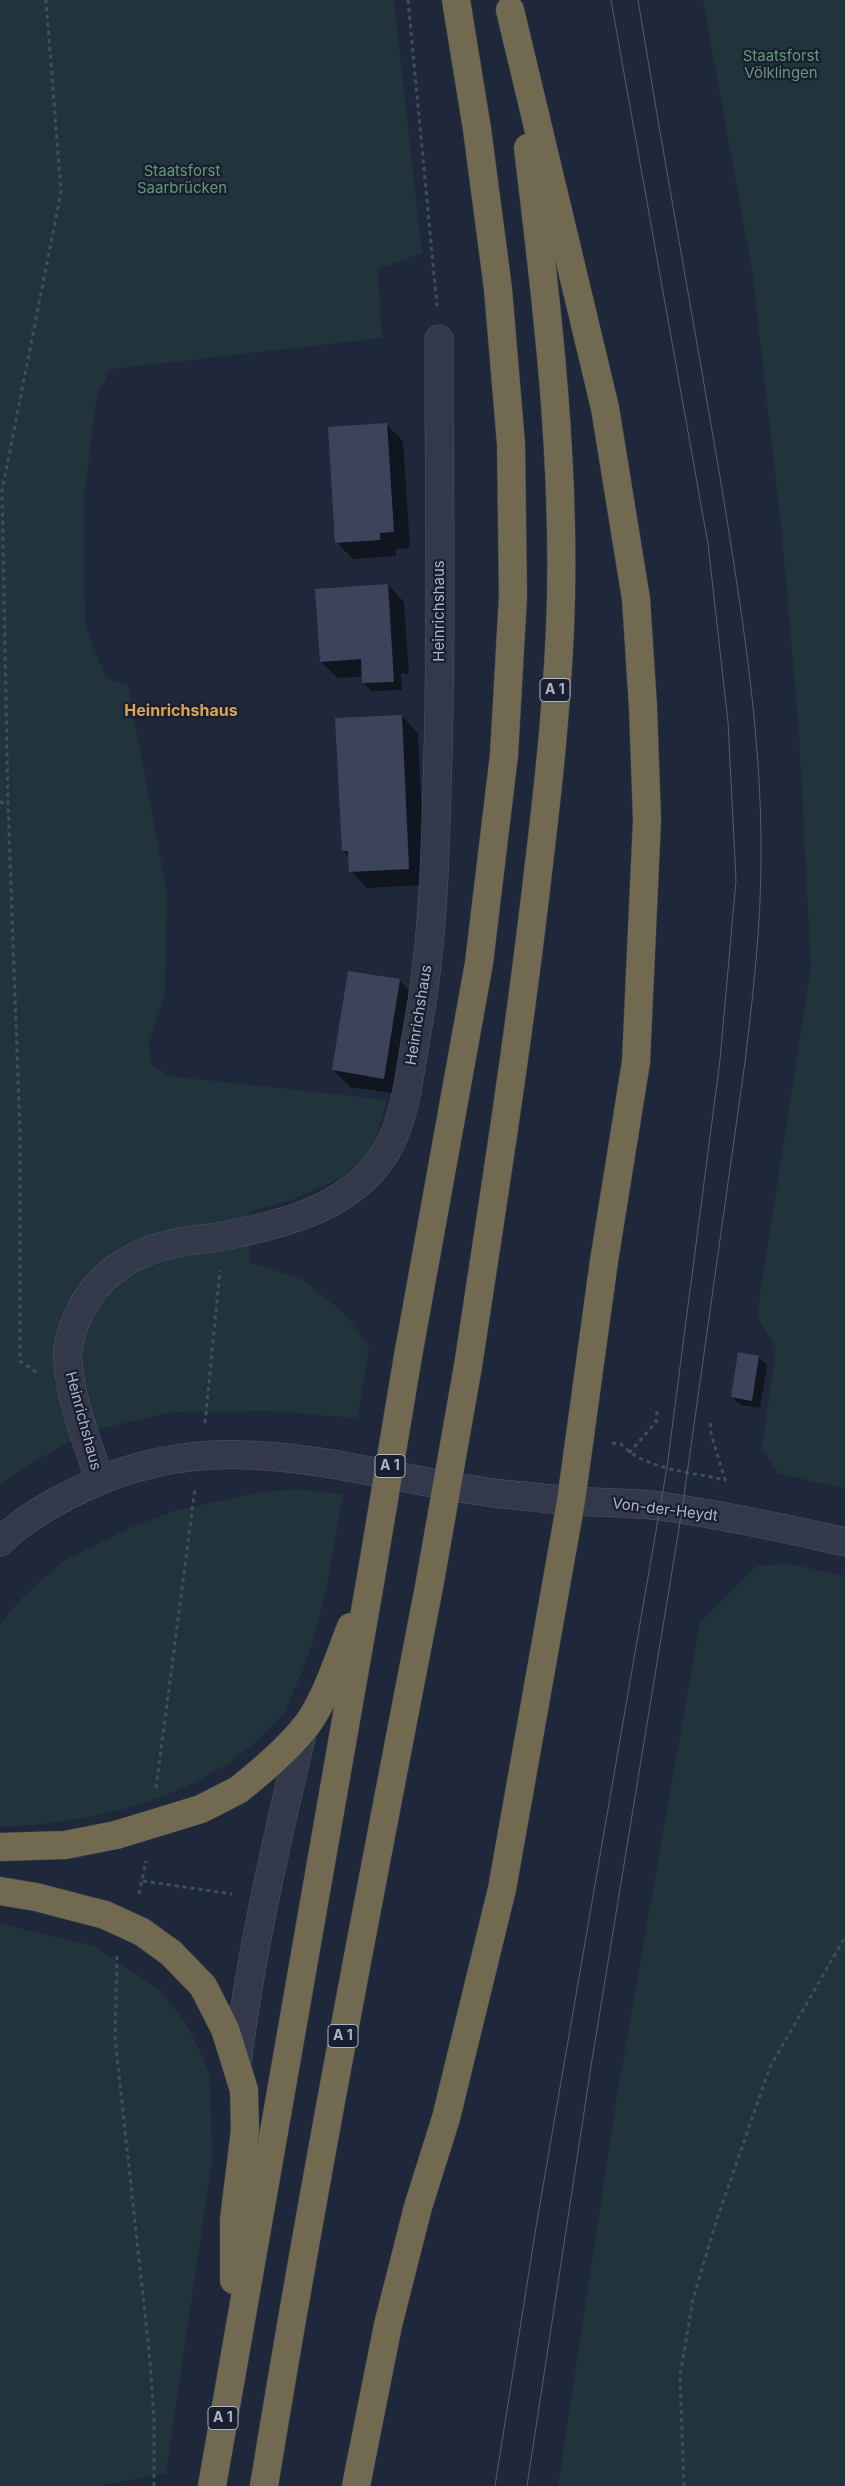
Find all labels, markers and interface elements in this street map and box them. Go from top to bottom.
park label: Staatsforst Völklingen [743,47,819,82]
park label: Staatsforst Saarbrücken [137,162,227,197]
street label: Heinrichshaus [430,560,448,662]
road number: A 1 [540,678,570,702]
district label: Heinrichshaus [124,701,238,721]
street label: Heinrichshaus [402,964,436,1066]
street label: Heinrichshaus [61,1370,105,1472]
road number: A 1 [375,1454,405,1478]
street label: Von-der-Heydt [611,1495,719,1525]
road number: A 1 [328,2024,358,2048]
road number: A 1 [208,2406,238,2430]

